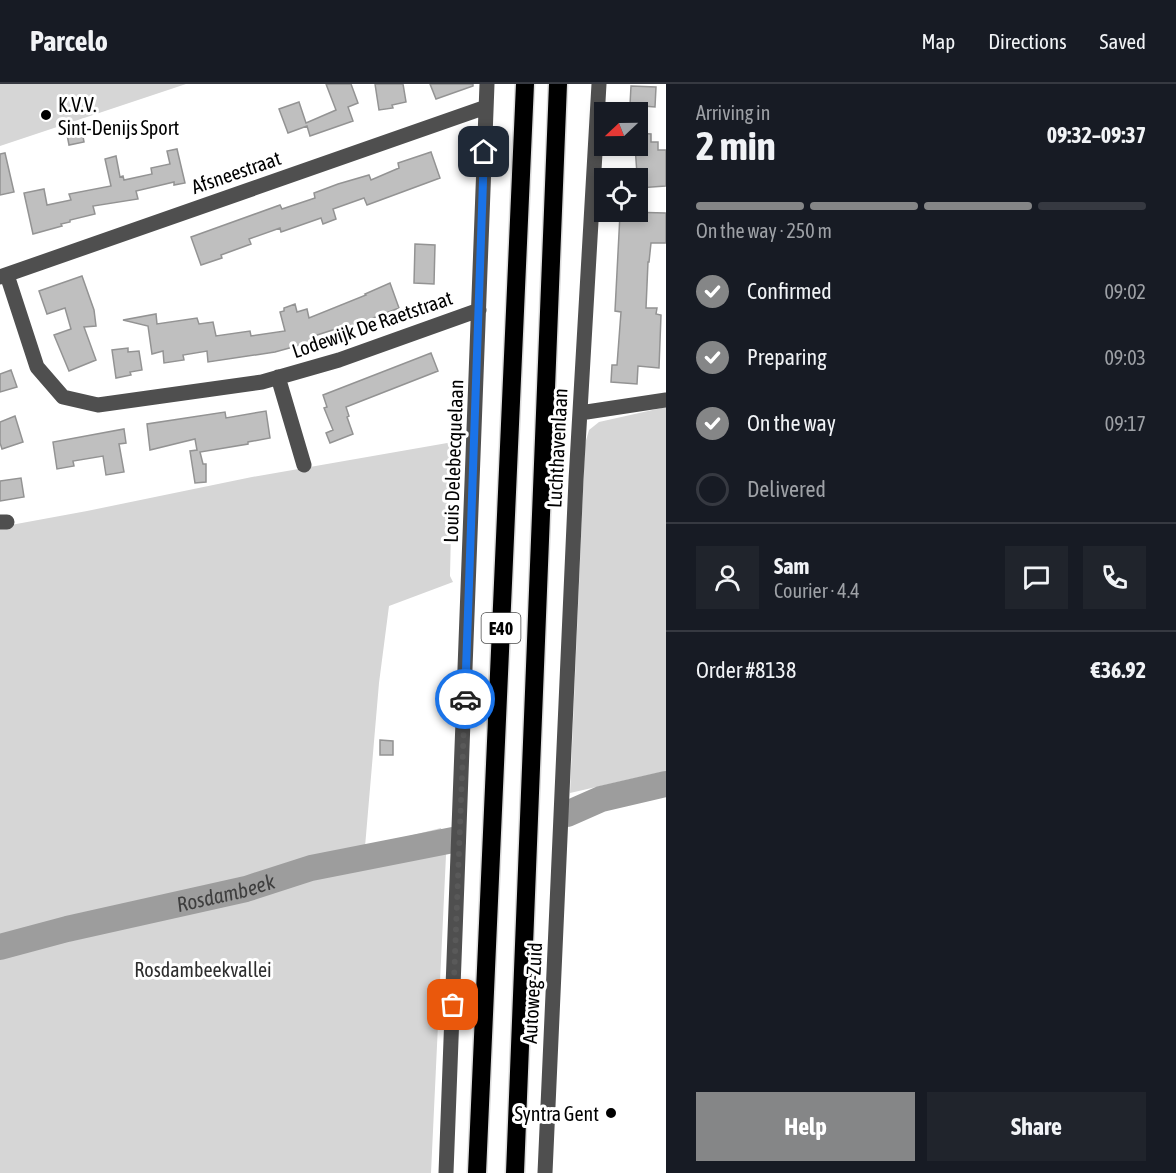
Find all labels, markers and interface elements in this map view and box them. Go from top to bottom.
text: Parcelo [30,25,108,57]
text: Map [921,29,955,53]
text: Directions [988,29,1067,53]
text: Saved [1100,29,1146,53]
place label: K.V.V. Sint-Denijs Sport [58,93,179,139]
text: Arriving in [696,101,770,124]
north arrow [594,102,648,156]
map controls [594,102,648,222]
marker: K.V.V. Sint-Denijs Sport [39,108,53,122]
text: 09:32–09:37 [1047,122,1146,148]
text: 2 min [696,124,776,168]
pin [458,126,509,177]
icon: home [467,135,500,168]
street label: Afsneestraat [188,146,284,198]
button: locate [594,168,648,222]
text: On the way · 250 m [696,219,832,242]
icon: check [696,275,729,308]
text: Confirmed [747,278,832,304]
text: 09:02 [1104,280,1146,303]
street label: Lodewijk De Raetstraat [289,286,455,362]
icon: check [696,341,729,374]
text: Preparing [747,344,827,370]
text: 09:03 [1104,346,1146,369]
street label: Louis Delebecquelaan [439,379,467,543]
street label: Luchthavenlaan [542,388,572,508]
icon: check [696,407,729,440]
text: On the way [747,410,836,436]
text: 09:17 [1105,412,1146,435]
text: Delivered [747,476,826,502]
button: person [696,546,759,609]
button: chat [1005,546,1068,609]
button: phone [1083,546,1146,609]
text: Sam [774,553,809,579]
text: Courier · 4.4 [774,579,860,602]
road number: E40 [482,613,520,643]
text: Order #8138 [696,657,796,683]
text: €36.92 [1091,657,1146,683]
courier [435,669,495,729]
icon: car [449,683,482,716]
water label: Rosdambeek [174,868,278,916]
street label: Autoweg-Zuid [518,942,546,1044]
park label: Rosdambeekvallei [134,958,272,981]
pin [427,979,478,1030]
icon: bag [436,988,469,1021]
button: Help [696,1092,915,1161]
button: Share [927,1092,1146,1161]
place label: Syntra Gent [514,1102,599,1125]
marker: Syntra Gent [604,1106,618,1120]

